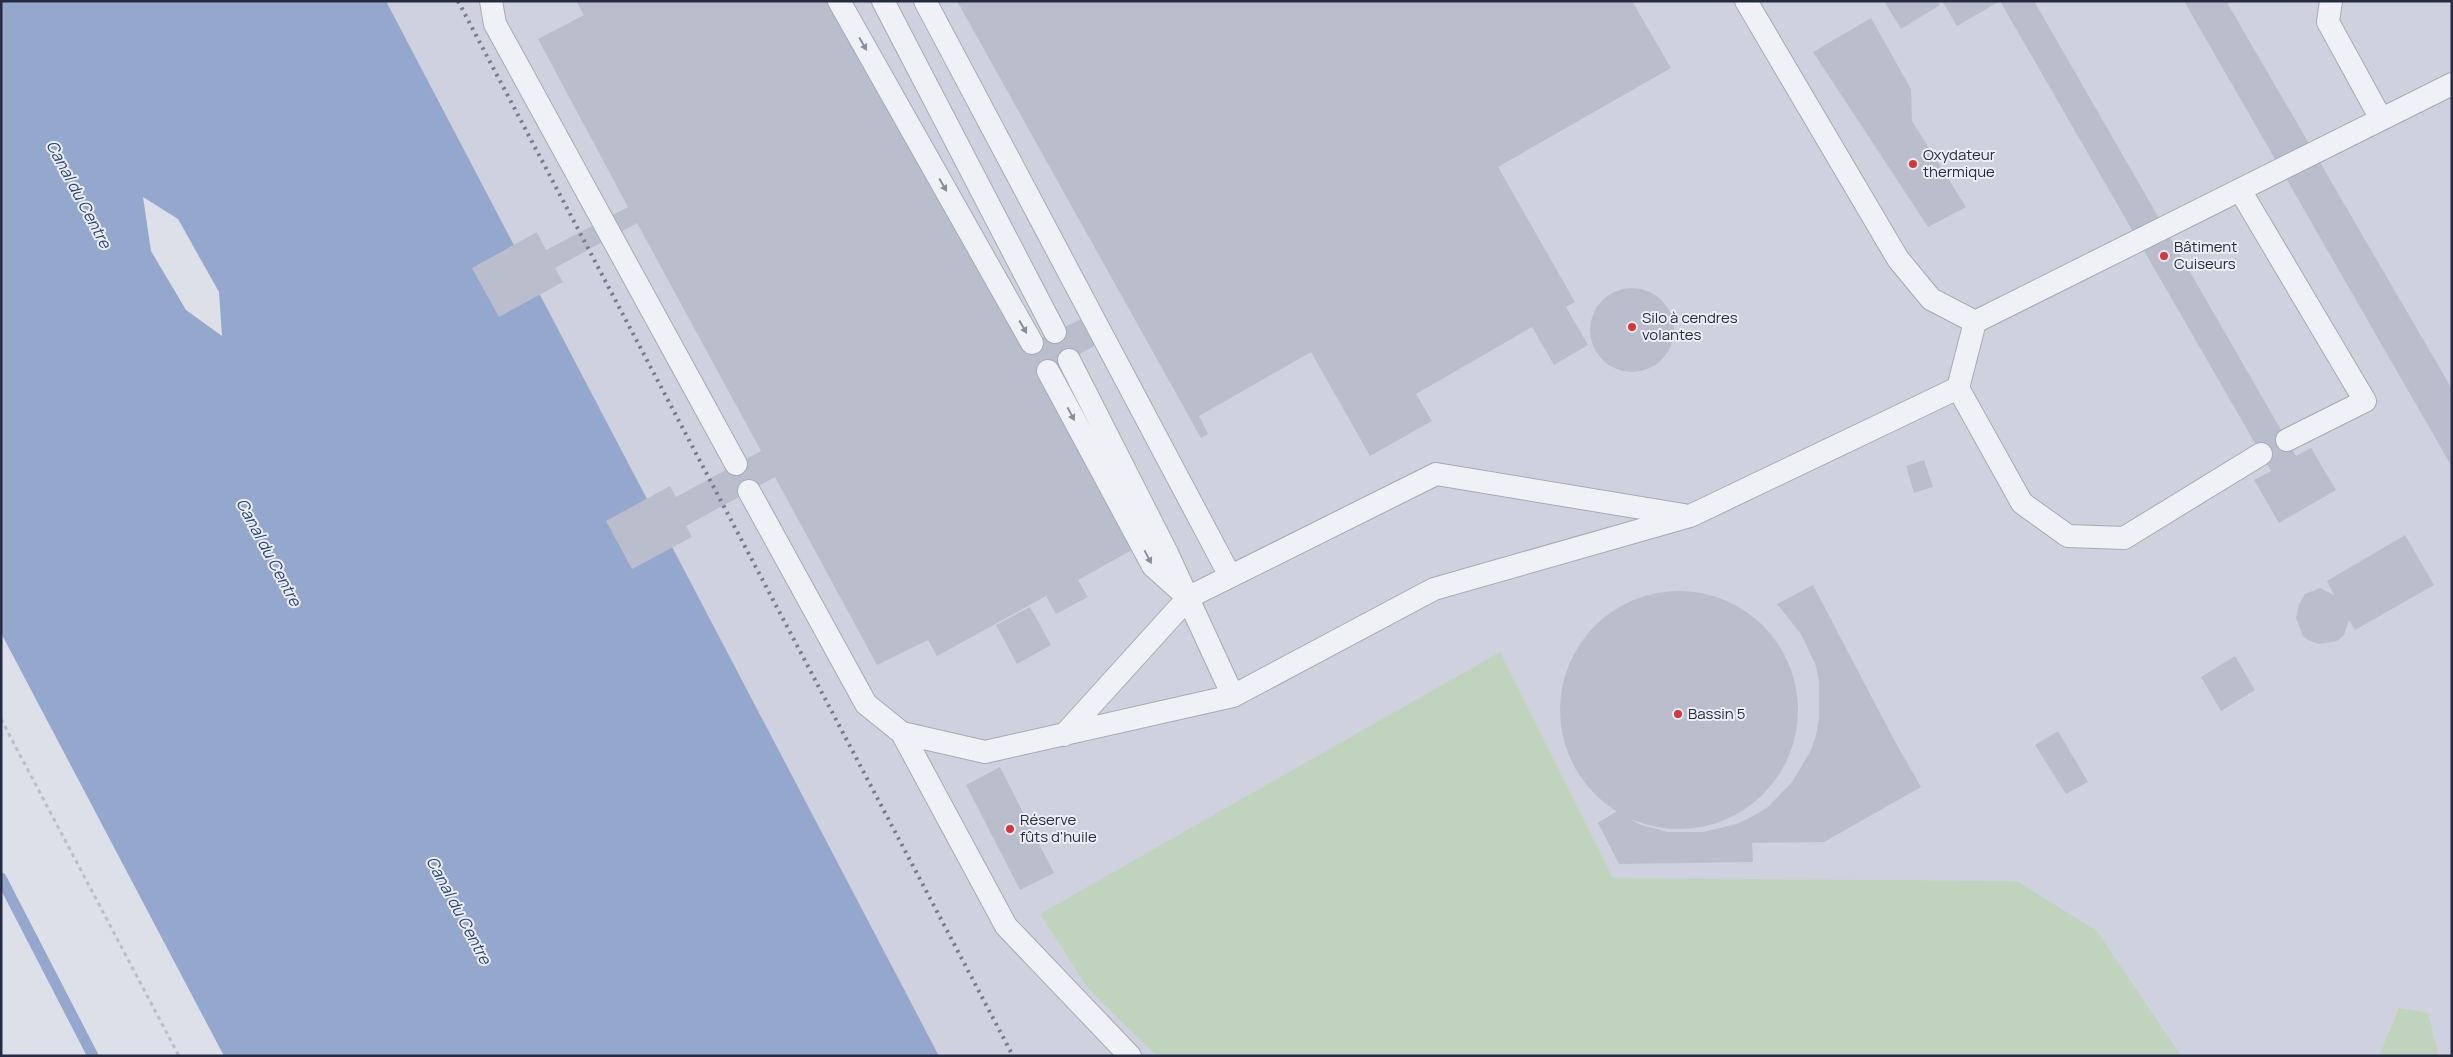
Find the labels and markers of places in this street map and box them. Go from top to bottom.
place label: Oxydateur thermique [1923,144,1996,182]
marker: Oxydateur thermique [1907,158,1919,170]
place label: Bâtiment Cuiseurs [2174,236,2237,274]
marker: Bâtiment Cuiseurs [2158,250,2170,262]
place label: Silo à cendres volantes [1642,307,1738,345]
marker: Silo à cendres volantes [1626,321,1638,333]
place label: Bassin 5 [1688,703,1745,724]
marker: Bassin 5 [1672,708,1684,720]
place label: Réserve fûts d'huile [1020,809,1097,847]
marker: Réserve fûts d'huile [1004,823,1016,835]

